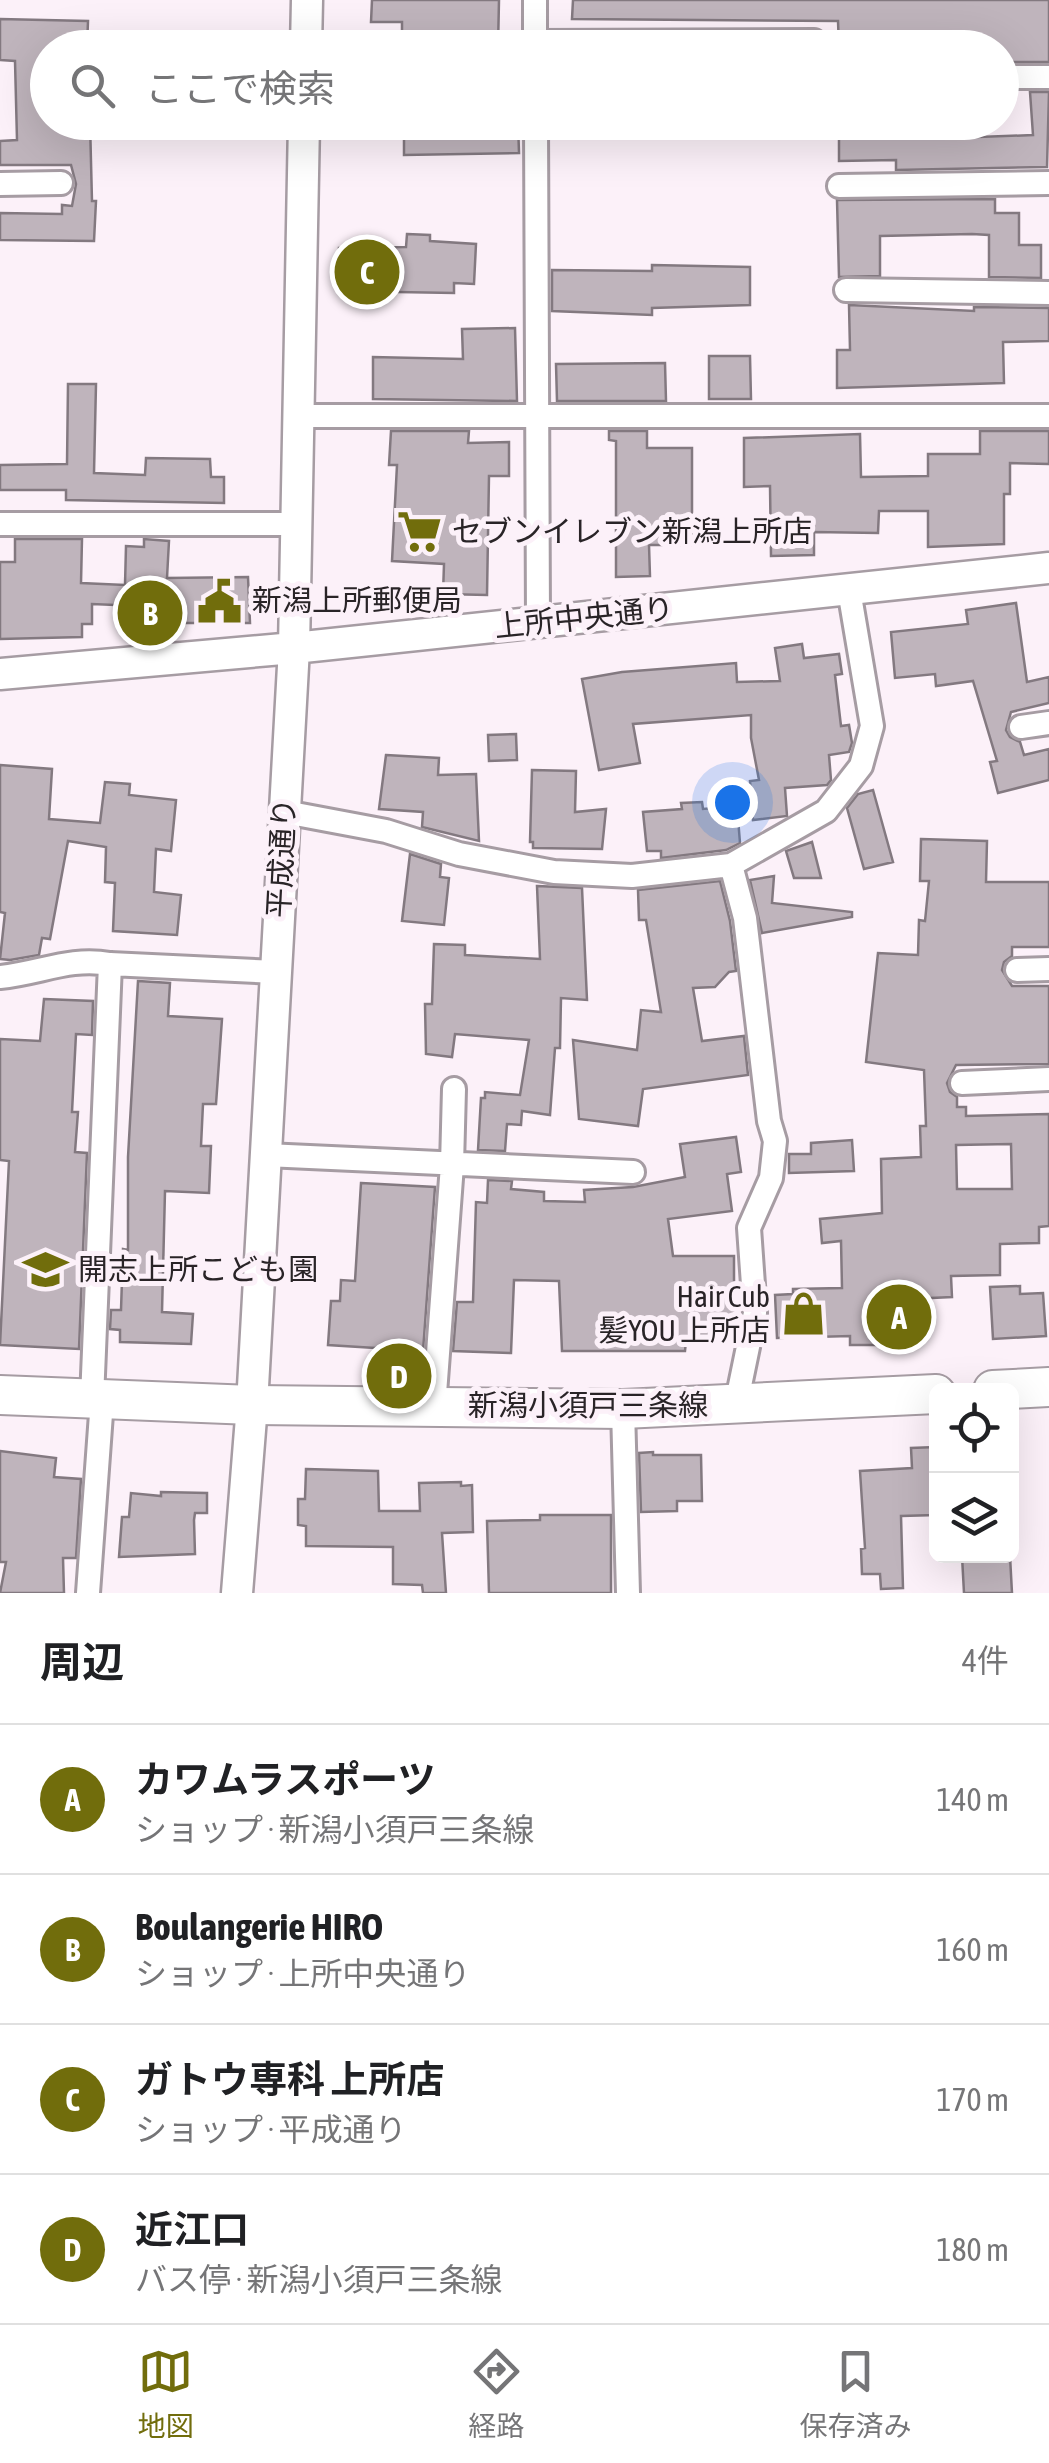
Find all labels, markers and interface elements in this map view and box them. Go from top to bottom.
search box [30,30,1019,140]
icon: search [65,58,120,113]
text: ここで検索 [145,67,335,110]
pin: C [334,234,400,310]
supermarket icon: セブンイレブン新潟上所店 [395,508,443,556]
place label: セブンイレブン新潟上所店 [452,514,812,548]
pin: B [118,576,182,650]
public building icon: 新潟上所郵便局 [195,577,243,625]
place label: 新潟上所郵便局 [252,583,462,617]
street label: 上所中央通り [493,591,675,643]
your location [707,777,758,828]
street label: 平成通り [261,797,301,919]
school or university icon: 開志上所こども園 [21,1246,69,1294]
place label: 開志上所こども園 [78,1252,318,1286]
place label: Hair Cub 髪YOU 上所店 [598,1279,770,1347]
pin: A [866,1280,932,1354]
shop icon: Hair Cub 髪YOU 上所店 [779,1290,827,1338]
pin: D [366,1338,432,1414]
map controls [929,1383,1019,1563]
button: locate [929,1383,1019,1473]
street label: 新潟小須戸三条線 [468,1388,708,1422]
button: layers [929,1473,1019,1563]
text: 周辺 [40,1638,124,1686]
text: 4件 [962,1642,1009,1679]
text: カワムラスポーツ [135,1758,436,1801]
text: A [65,1781,80,1818]
text: 140 m [936,1781,1009,1818]
text: ショップ · 新潟小須戸三条線 [135,1811,535,1848]
text: Boulangerie HIRO [135,1905,383,1948]
text: B [65,1931,80,1968]
text: 160 m [936,1931,1009,1968]
text: ショップ · 上所中央通り [135,1955,471,1992]
text: ガトウ専科 上所店 [135,2058,444,2101]
text: C [65,2081,80,2118]
text: 170 m [936,2081,1009,2118]
text: ショップ · 平成通り [135,2111,407,2148]
text: 近江口 [135,2208,249,2251]
text: D [64,2231,81,2268]
text: 180 m [936,2231,1009,2268]
text: バス停 · 新潟小須戸三条線 [135,2261,503,2298]
tab: 地図 [137,2344,194,2444]
tab: 経路 [468,2344,525,2444]
tab: 保存済み [799,2344,912,2444]

